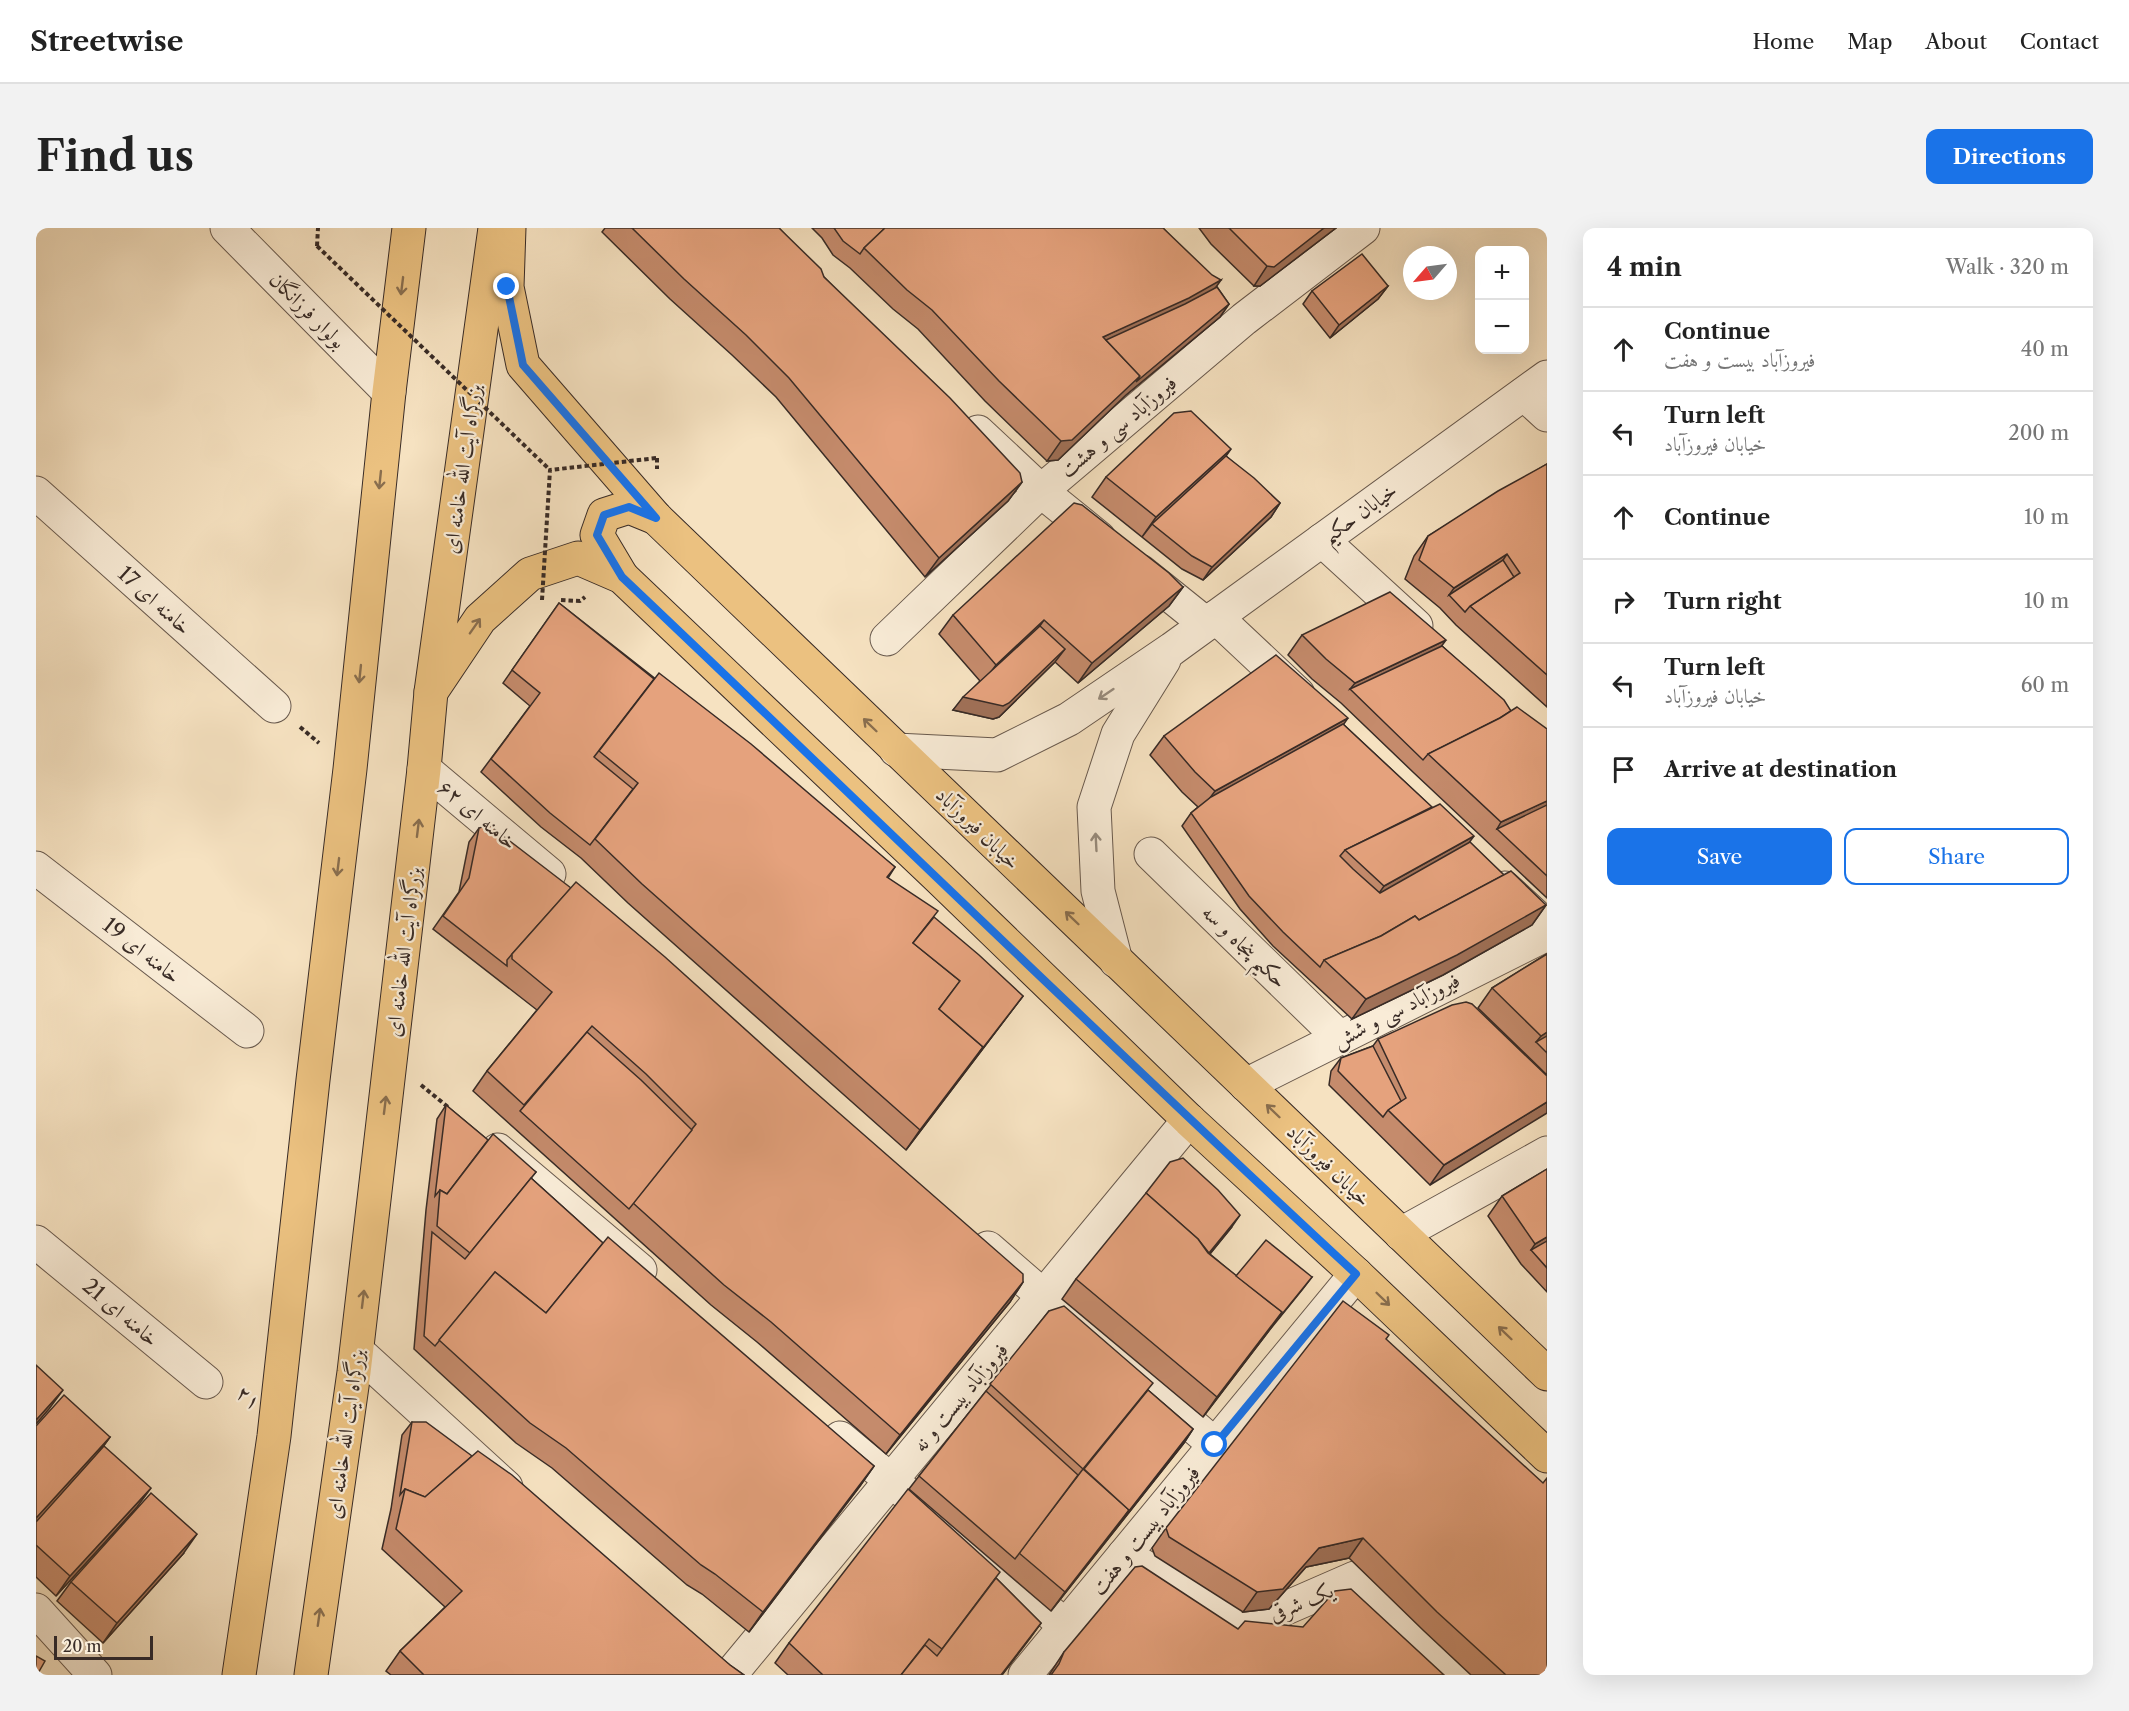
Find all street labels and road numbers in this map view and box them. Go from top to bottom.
street label: بولوار فرزانگان [264,266,352,354]
street label: فیروزآباد سی و هشت [1054,370,1184,484]
street label: بزرگراه آیت الله خامنه ای [434,382,487,556]
street label: خیابان حکیم [1316,477,1407,556]
street label: خامنه ای 17 [113,561,197,639]
street label: خامنه ای ۶۲ [434,774,522,854]
street label: خیابان فیروزآباد [930,782,1025,875]
street label: بزرگراه آیت الله خامنه ای [376,865,427,1039]
street label: حکیم پنجاه و سه [1191,899,1293,999]
street label: خامنه ای 19 [98,912,186,988]
street label: فیروزآباد سی و شش [1328,967,1465,1056]
street label: خیابان فیروزآباد [1281,1119,1376,1212]
street label: خامنه ای 21 [78,1273,164,1351]
street label: فیروزآباد بیست و نه [907,1337,1014,1457]
street label: بزرگراه آیت الله خامنه ای [317,1347,370,1521]
street label: ۲۱ [232,1380,266,1414]
street label: فیروزآباد بیست و هفت [1085,1460,1206,1600]
street label: یک شرقی [1265,1577,1339,1628]

